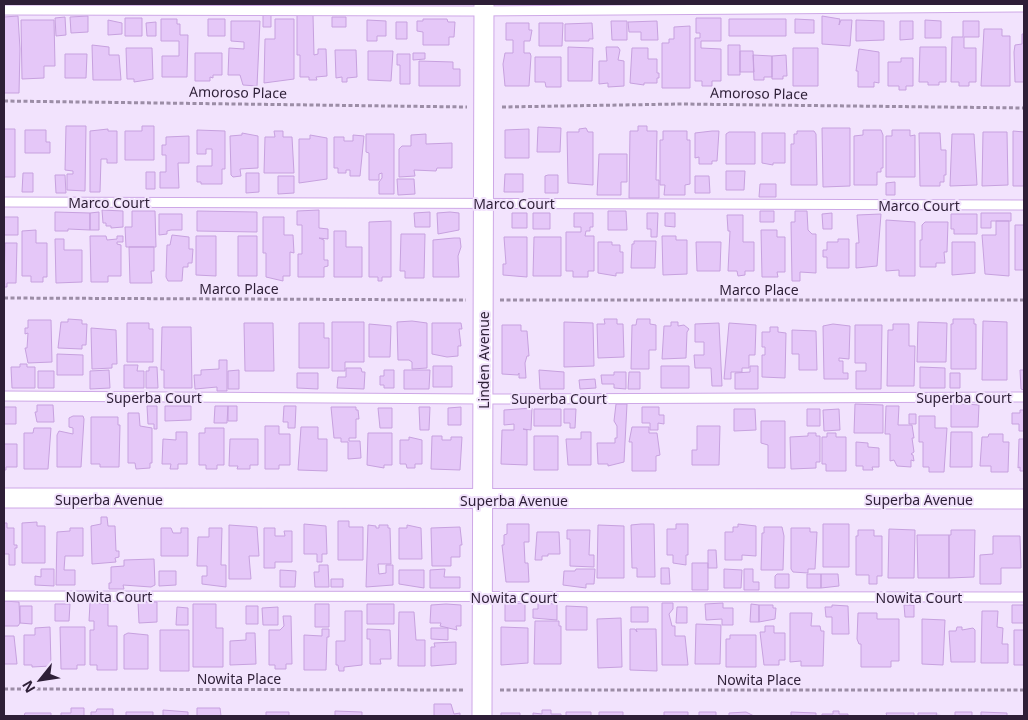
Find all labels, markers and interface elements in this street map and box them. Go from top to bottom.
street label: Amoroso Place [189,82,287,102]
street label: Amoroso Place [710,83,808,103]
street label: Marco Court [68,193,150,212]
street label: Marco Court [473,194,555,213]
street label: Marco Court [878,196,960,215]
street label: Marco Place [199,279,279,298]
street label: Marco Place [719,280,799,299]
street label: Linden Avenue [474,311,493,409]
street label: Superba Court [106,388,202,407]
street label: Superba Court [916,388,1012,407]
street label: Superba Court [511,389,607,408]
street label: Superba Avenue [55,490,163,509]
street label: Superba Avenue [865,490,973,509]
street label: Superba Avenue [460,491,568,510]
street label: Nowita Court [66,587,152,606]
street label: Nowita Court [471,588,557,607]
street label: Nowita Court [876,588,962,607]
north arrow [15,655,65,705]
street label: Nowita Place [197,669,281,688]
street label: Nowita Place [717,670,801,689]
text: N [17,677,39,696]

